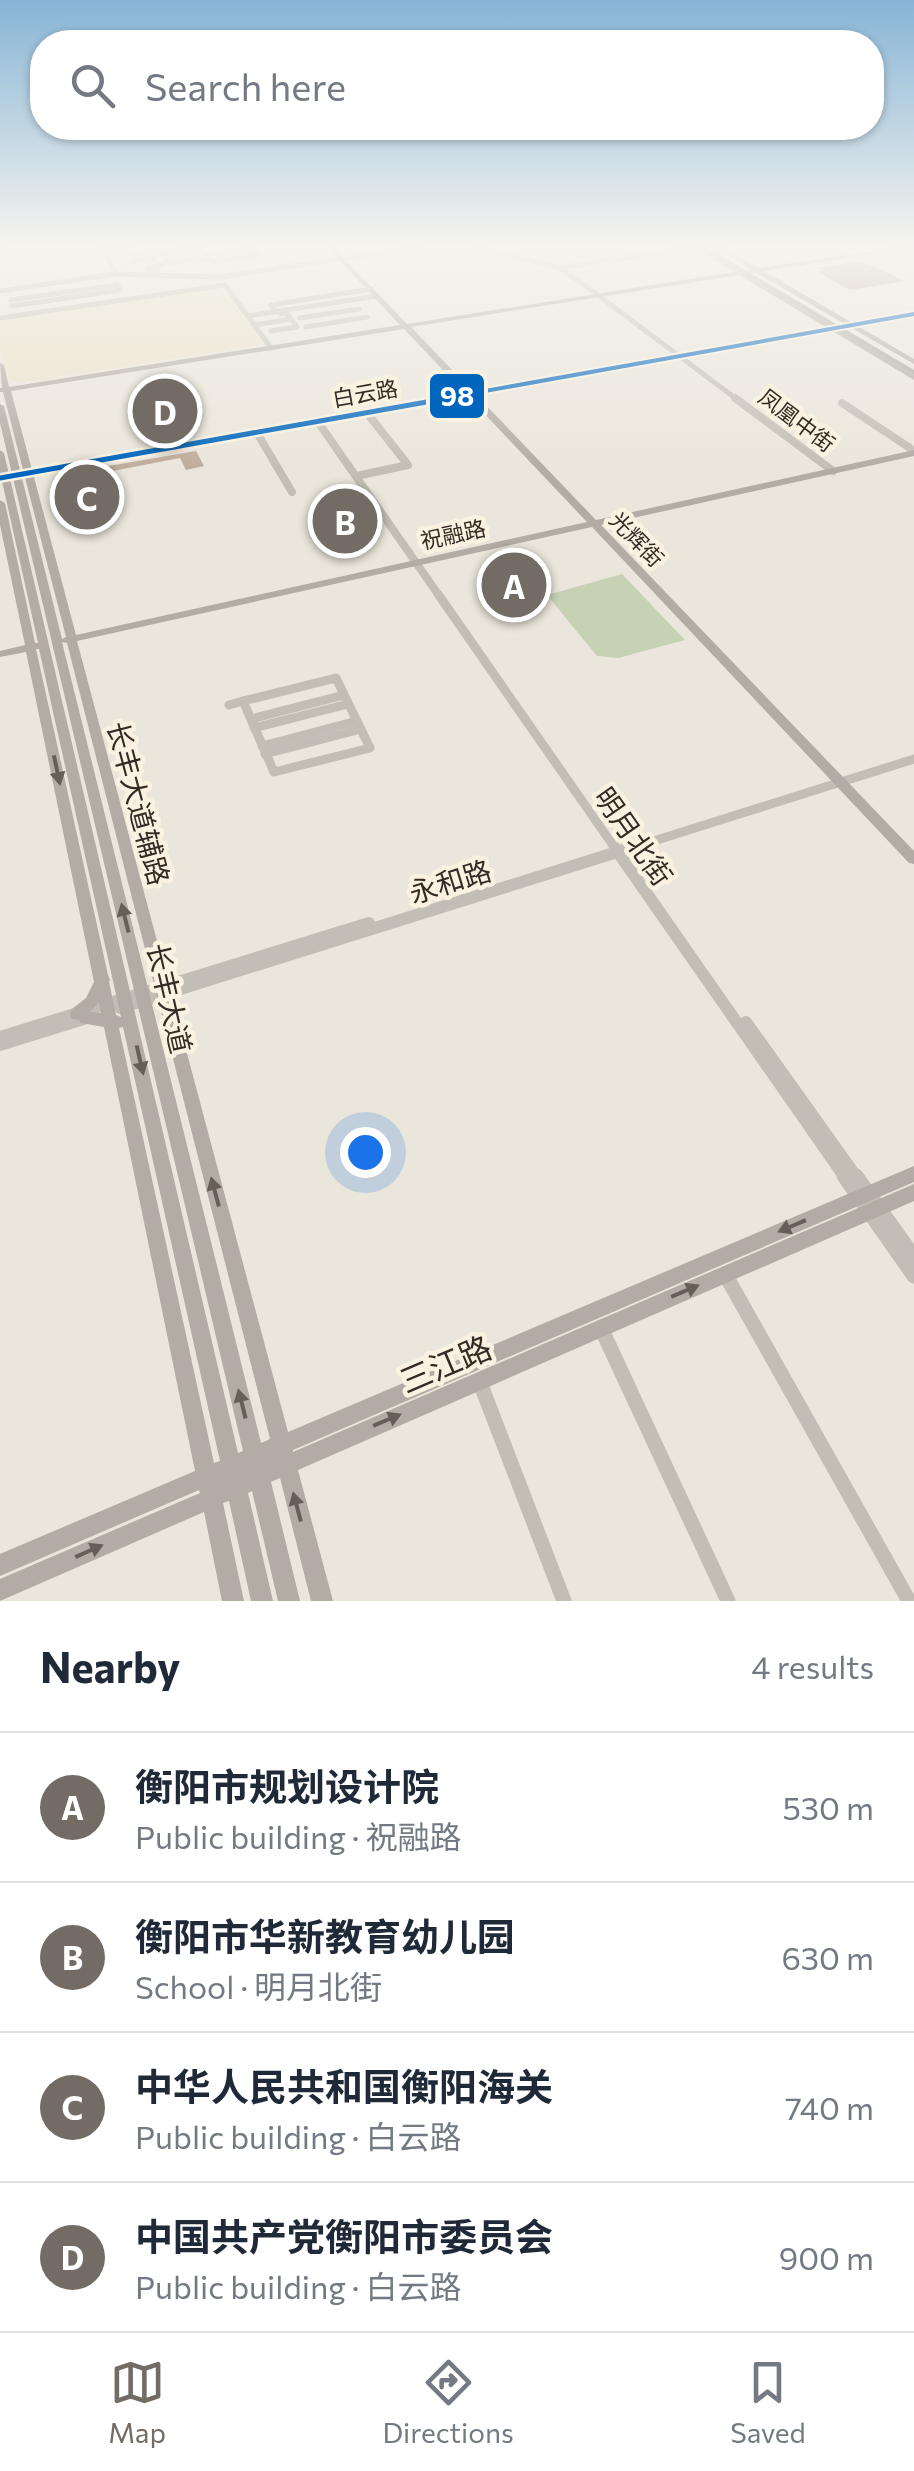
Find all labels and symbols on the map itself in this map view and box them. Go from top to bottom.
line badge: 98 [428,372,486,420]
pin: D [132,374,198,448]
street label: 白云路 [330,374,400,412]
text: 98 [440,378,474,412]
street label: 凤凰中街 [754,383,840,457]
pin: C [54,460,120,534]
pin: B [312,484,378,558]
street label: 光辉街 [604,506,670,572]
street label: 祝融路 [418,514,488,554]
pin: A [482,548,546,622]
street label: 长丰大道辅路 [101,717,177,889]
one-way arrow [50,755,66,786]
street label: 明月北街 [588,780,680,892]
street label: 永和路 [405,852,495,910]
one-way arrow [117,902,132,933]
street label: 长丰大道 [141,940,199,1056]
one-way arrow [133,1045,148,1076]
your location [340,1127,391,1178]
one-way arrow [207,1176,223,1207]
one-way arrow [777,1218,807,1234]
one-way arrow [670,1283,700,1299]
street label: 三江路 [393,1326,497,1400]
one-way arrow [233,1388,249,1419]
one-way arrow [372,1412,402,1428]
one-way arrow [289,1491,305,1522]
one-way arrow [74,1543,104,1559]

